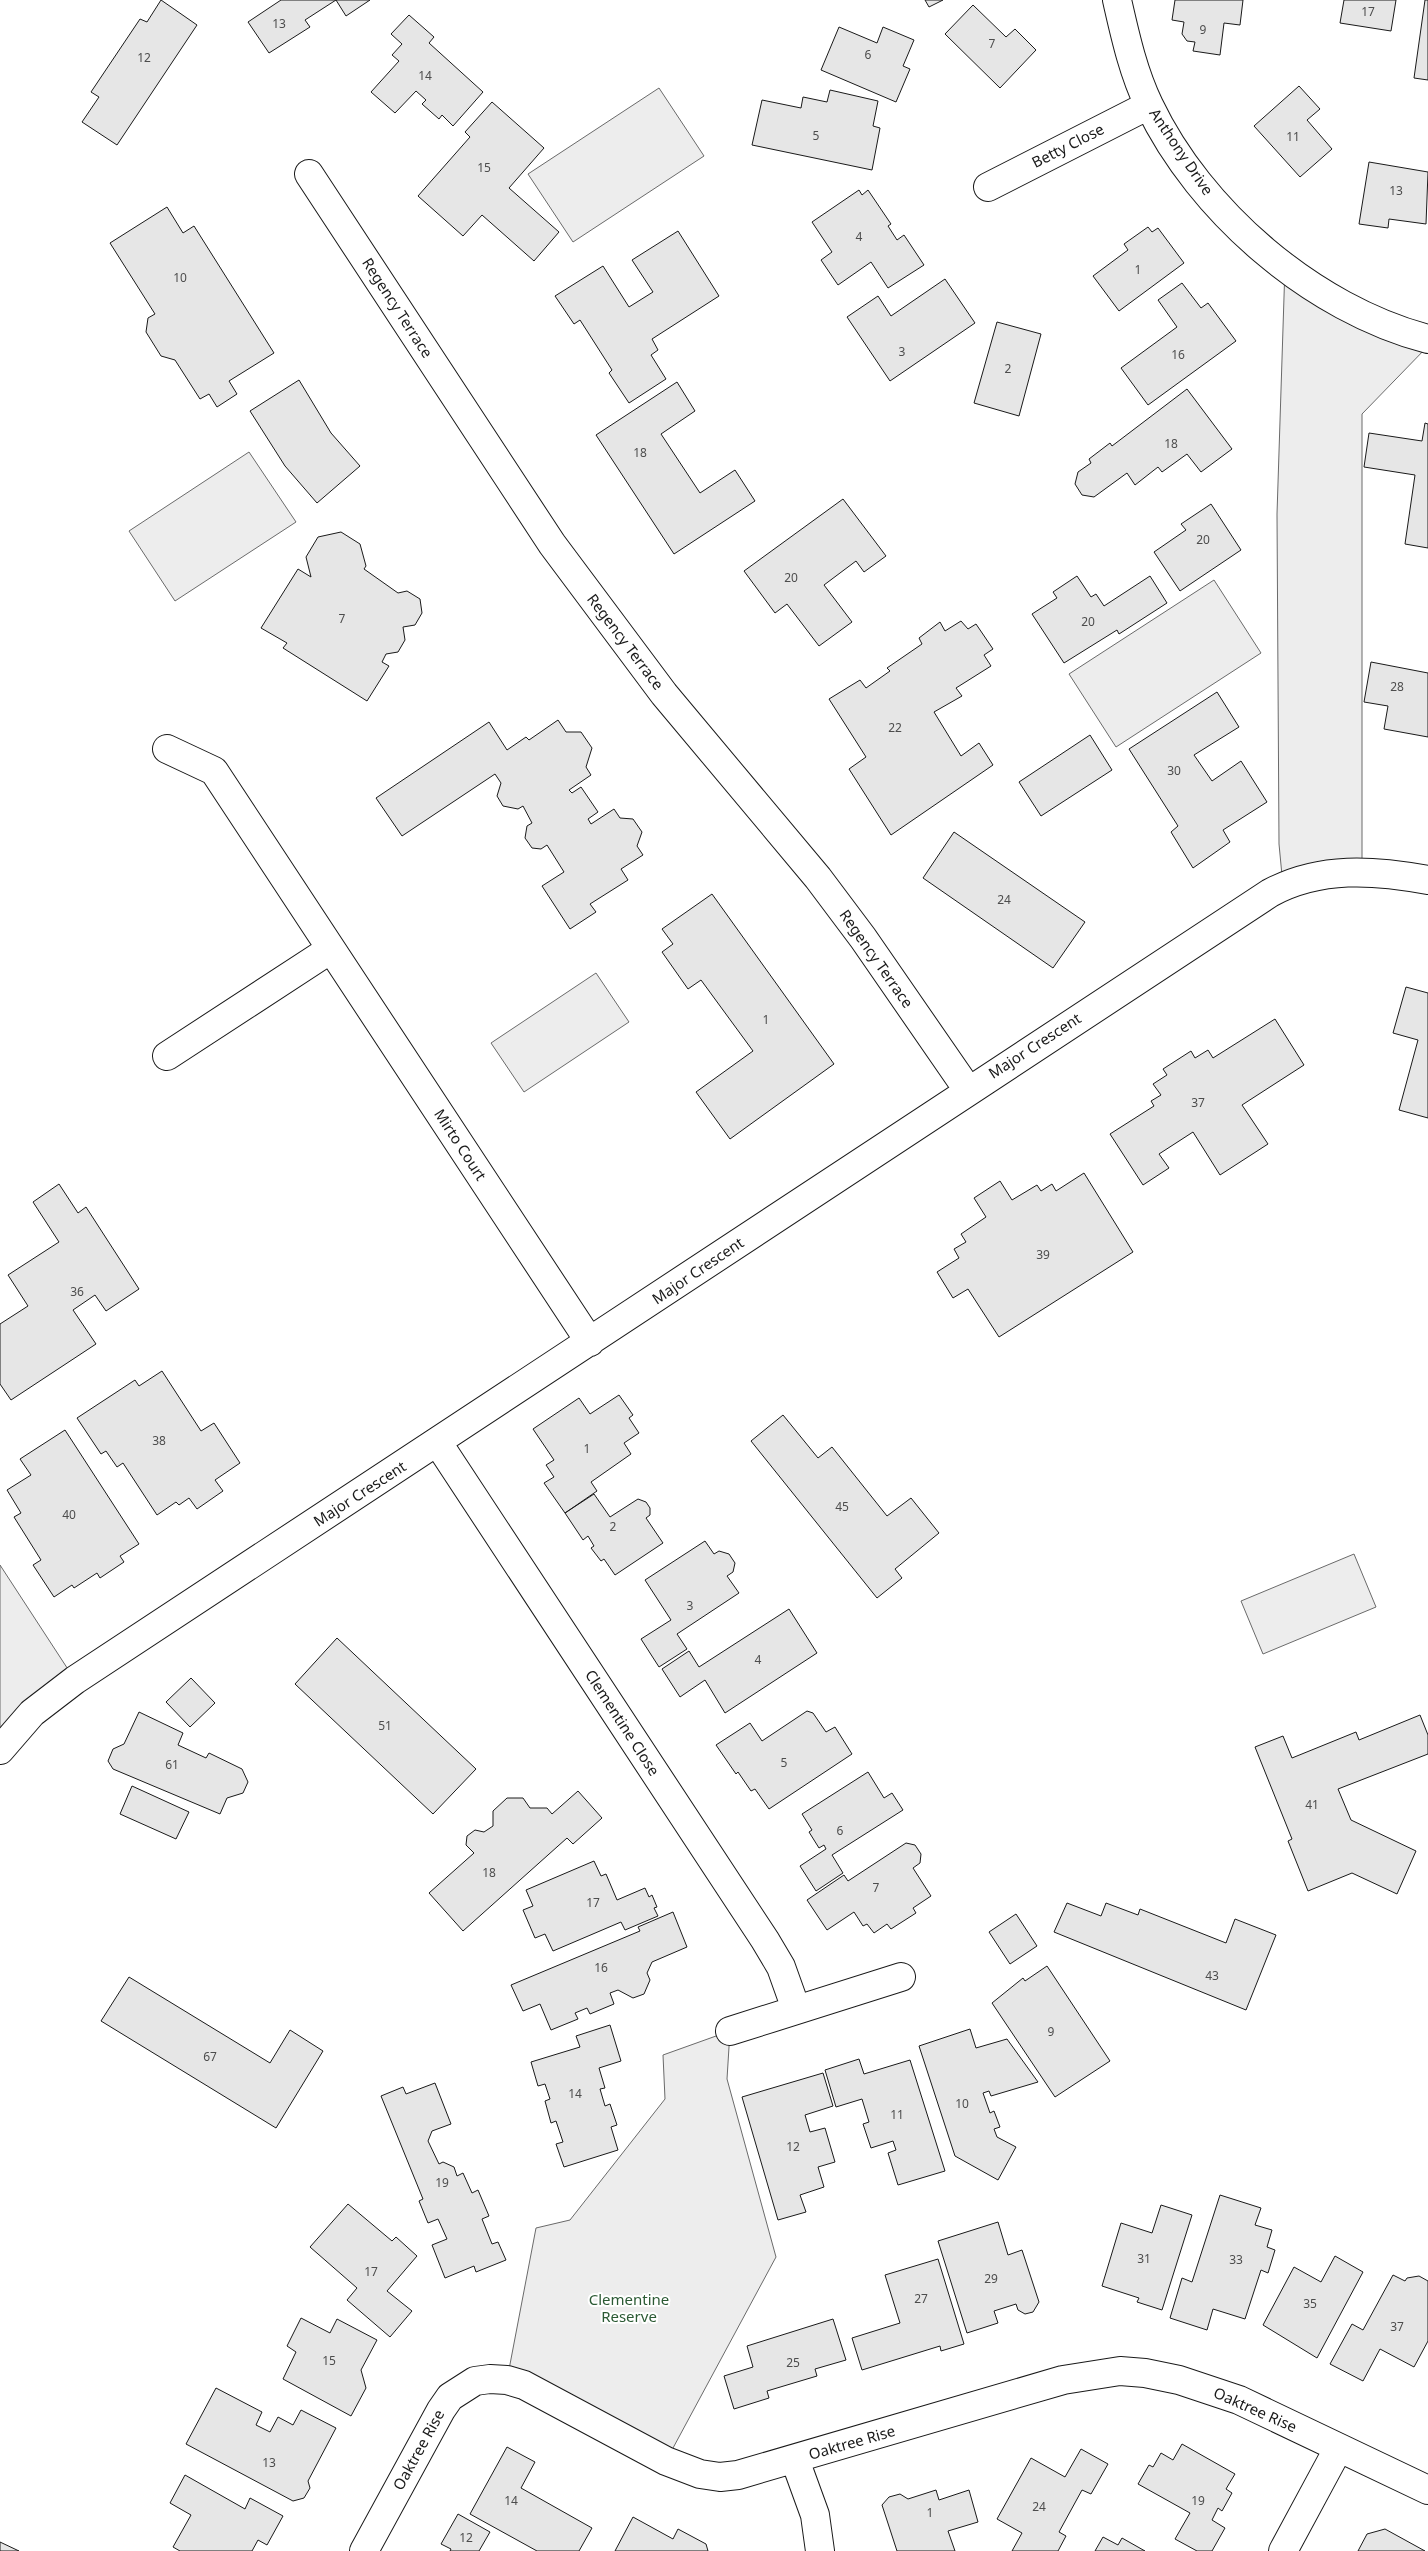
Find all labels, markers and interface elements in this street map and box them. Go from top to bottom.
house number: 17 [1361,3,1375,20]
house number: 13 [272,15,286,32]
house number: 9 [1200,21,1207,38]
house number: 7 [989,35,996,52]
house number: 6 [865,46,872,63]
house number: 12 [137,49,151,66]
house number: 14 [418,67,432,84]
street label: Anthony Drive [1145,104,1218,199]
street label: Betty Close [1028,118,1107,172]
house number: 5 [813,127,820,144]
house number: 11 [1286,128,1300,145]
house number: 15 [477,159,491,176]
house number: 13 [1389,182,1403,199]
house number: 4 [856,228,863,245]
street label: Regency Terrace [358,254,438,361]
house number: 1 [1135,261,1141,278]
house number: 10 [173,269,187,286]
house number: 3 [899,343,906,360]
house number: 16 [1171,346,1185,363]
house number: 2 [1005,360,1012,377]
house number: 18 [1164,435,1178,452]
house number: 18 [633,444,647,461]
house number: 20 [1196,531,1210,548]
house number: 20 [784,569,798,586]
street label: Regency Terrace [583,589,669,694]
house number: 7 [339,610,346,627]
house number: 20 [1081,613,1095,630]
house number: 28 [1390,678,1404,695]
house number: 22 [888,719,902,736]
house number: 30 [1167,762,1181,779]
house number: 24 [997,891,1011,908]
street label: Regency Terrace [836,905,918,1011]
street label: Major Crescent [984,1007,1085,1083]
house number: 1 [763,1011,769,1028]
house number: 37 [1191,1094,1205,1111]
street label: Mirto Court [430,1105,492,1185]
street label: Major Crescent [648,1232,748,1308]
house number: 39 [1036,1246,1050,1263]
house number: 36 [70,1283,84,1300]
house number: 38 [152,1432,166,1449]
house number: 1 [584,1440,590,1457]
street label: Major Crescent [309,1455,410,1531]
house number: 45 [835,1498,849,1515]
house number: 40 [62,1506,76,1523]
house number: 2 [610,1518,617,1535]
house number: 3 [687,1597,694,1614]
house number: 4 [755,1651,762,1668]
street label: Clementine Close [581,1666,665,1779]
house number: 51 [378,1717,392,1734]
house number: 5 [781,1754,788,1771]
house number: 61 [165,1756,179,1773]
house number: 41 [1305,1796,1319,1813]
house number: 6 [837,1822,844,1839]
house number: 18 [482,1864,496,1881]
house number: 7 [873,1879,880,1896]
house number: 17 [586,1894,600,1911]
house number: 16 [594,1959,608,1976]
house number: 43 [1205,1967,1219,1984]
house number: 9 [1048,2023,1055,2040]
house number: 67 [203,2048,217,2065]
house number: 14 [568,2085,582,2102]
house number: 10 [955,2095,969,2112]
house number: 11 [890,2106,904,2123]
house number: 12 [786,2138,800,2155]
house number: 19 [435,2174,449,2191]
house number: 31 [1137,2250,1151,2267]
house number: 33 [1229,2251,1243,2268]
house number: 17 [364,2263,378,2280]
house number: 29 [984,2270,998,2287]
park label: Clementine Reserve [589,2289,669,2326]
house number: 27 [914,2290,928,2307]
house number: 35 [1303,2295,1317,2312]
house number: 37 [1390,2318,1404,2335]
house number: 15 [322,2352,336,2369]
house number: 25 [786,2354,800,2371]
street label: Oaktree Rise [1211,2382,1300,2436]
street label: Oaktree Rise [388,2406,448,2493]
street label: Oaktree Rise [806,2420,897,2464]
house number: 13 [262,2454,276,2471]
house number: 14 [504,2492,518,2509]
house number: 19 [1191,2492,1205,2509]
house number: 24 [1032,2498,1046,2515]
house number: 1 [927,2504,933,2521]
house number: 12 [459,2529,473,2546]

